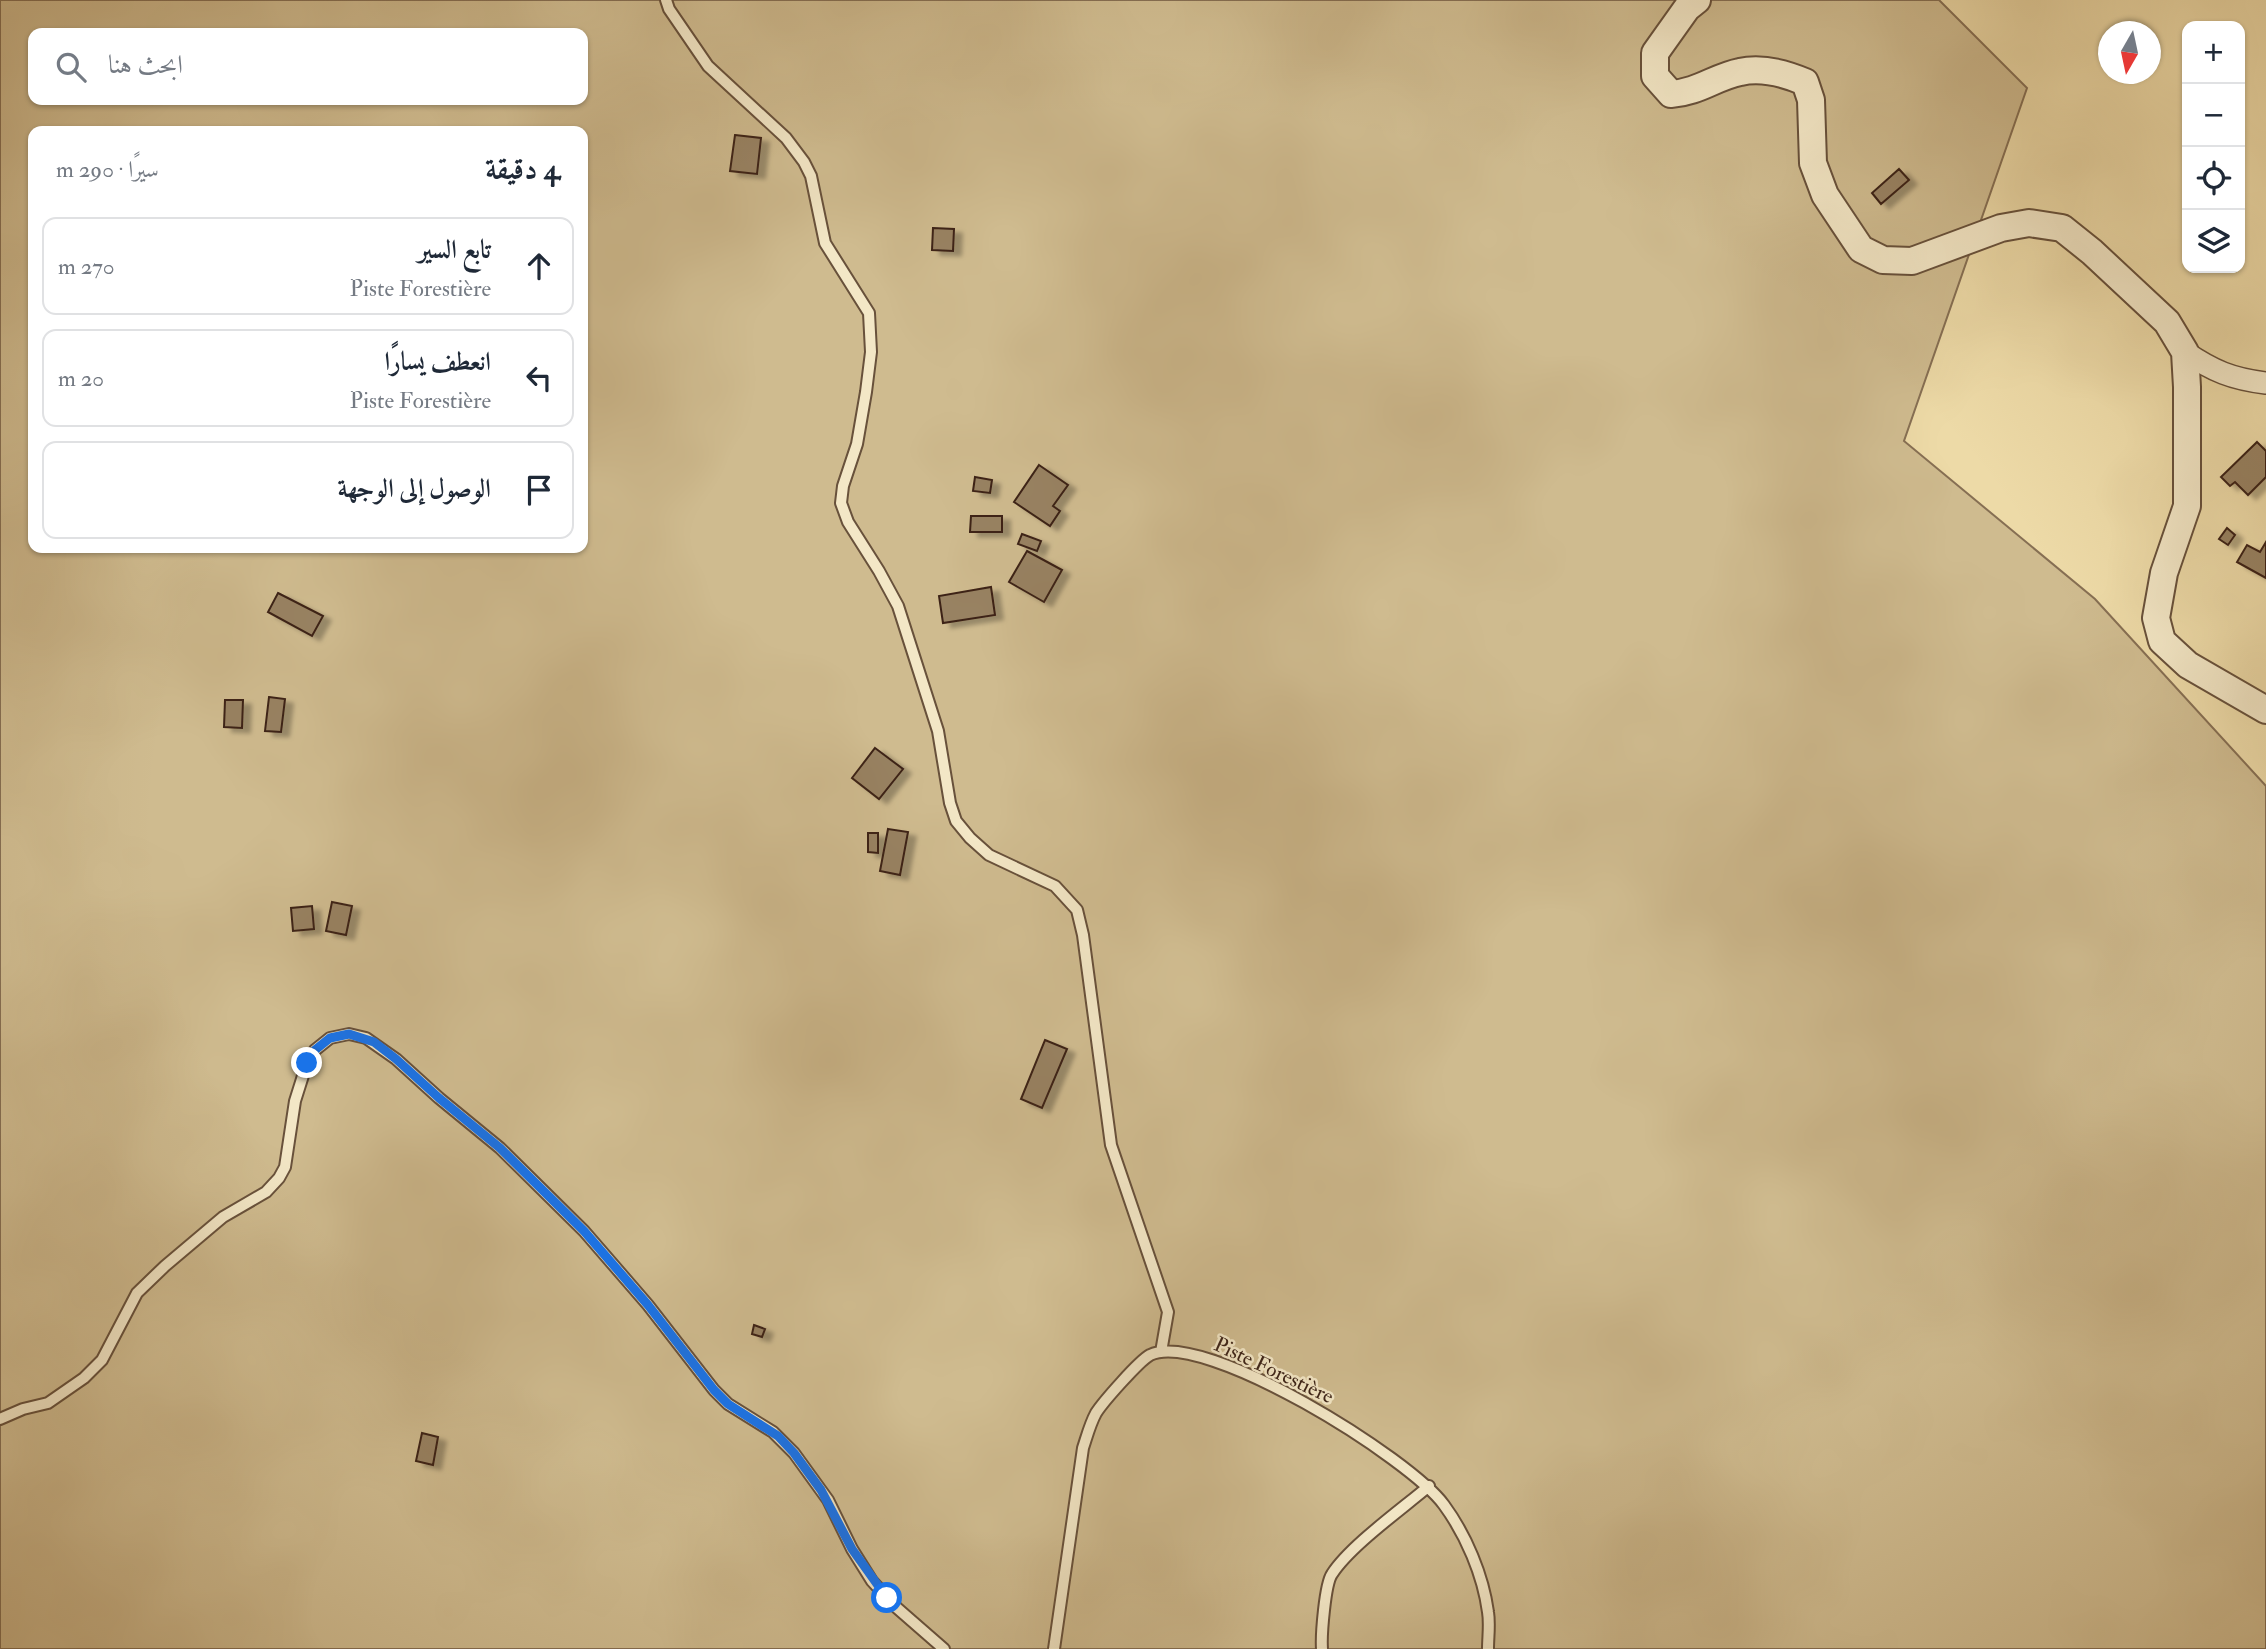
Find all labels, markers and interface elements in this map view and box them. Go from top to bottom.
north arrow [2098,21,2161,84]
map controls [2182,21,2245,273]
button: + [2182,21,2245,84]
search box [28,28,588,105]
icon: search [52,48,90,86]
text: ابحث هنا [108,49,183,81]
button: − [2182,84,2245,147]
button: locate [2182,147,2245,210]
text: 4 دقيقة [485,151,560,188]
text: سيرًا · 290 m [56,155,159,184]
button: layers [2182,210,2245,273]
text: تابع السير [418,234,491,266]
icon: ahead [520,247,558,285]
text: 270 m [58,252,115,281]
text: Piste Forestière [350,274,491,303]
text: انعطف يسارًا [385,346,491,378]
icon: left [520,359,558,397]
text: 20 m [58,364,104,393]
text: Piste Forestière [350,386,491,415]
icon: arrive [520,471,558,509]
text: الوصول إلى الوجهة [338,473,491,505]
route end [291,1047,322,1078]
street label: Piste Forestière [1210,1331,1338,1410]
route start [871,1582,902,1613]

